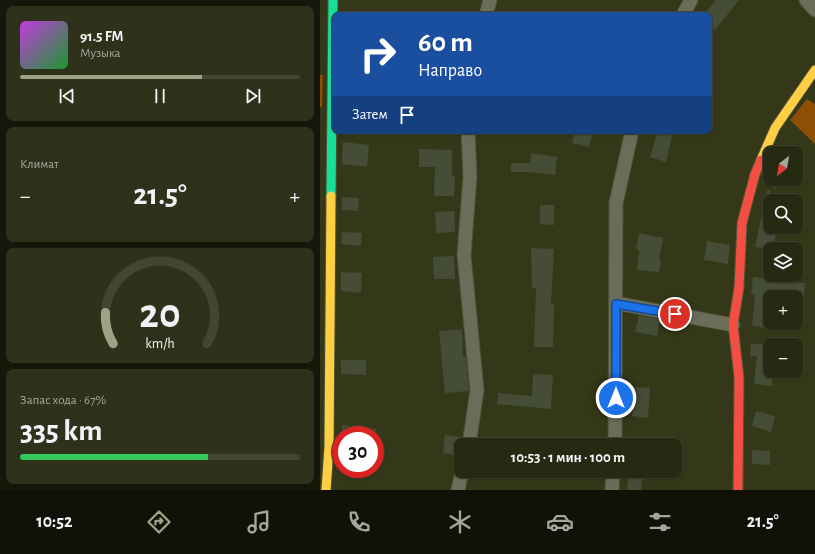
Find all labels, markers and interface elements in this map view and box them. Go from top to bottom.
icon: right [352,28,404,80]
text: 91.5 FM [80,29,123,44]
text: 60 m [418,29,473,57]
text: Музыка [80,47,121,60]
text: Направо [418,62,482,80]
icon: previous [56,85,78,107]
icon: pause [149,85,171,107]
icon: next [242,85,264,107]
icon: arrive [396,104,418,126]
text: Затем [352,107,388,122]
north arrow [763,146,803,186]
map controls [763,146,803,378]
text: Климат [20,158,59,171]
text: 21.5° [133,180,187,210]
text: − [20,185,31,207]
text: + [289,185,300,207]
button: search [763,194,803,234]
button: layers [763,242,803,282]
button: + [763,290,803,330]
text: 20 [139,293,181,334]
pin [658,297,692,331]
icon: arrive [664,303,686,325]
text: km/h [145,336,175,350]
button: − [763,338,803,378]
position arrow [595,377,637,419]
text: Запас хода · 67% [20,394,106,407]
text: 335 km [20,416,102,446]
speed limit sign: 30 [332,426,384,478]
text: 10:53 · 1 мин · 100 m [511,450,625,465]
icon: directions [145,508,173,536]
icon: music [245,508,273,536]
icon: phone [345,508,373,536]
icon: climate [446,508,474,536]
icon: car [546,508,574,536]
icon: filters [646,508,674,536]
text: 10:52 [36,513,72,531]
text: 21.5° [747,513,779,531]

